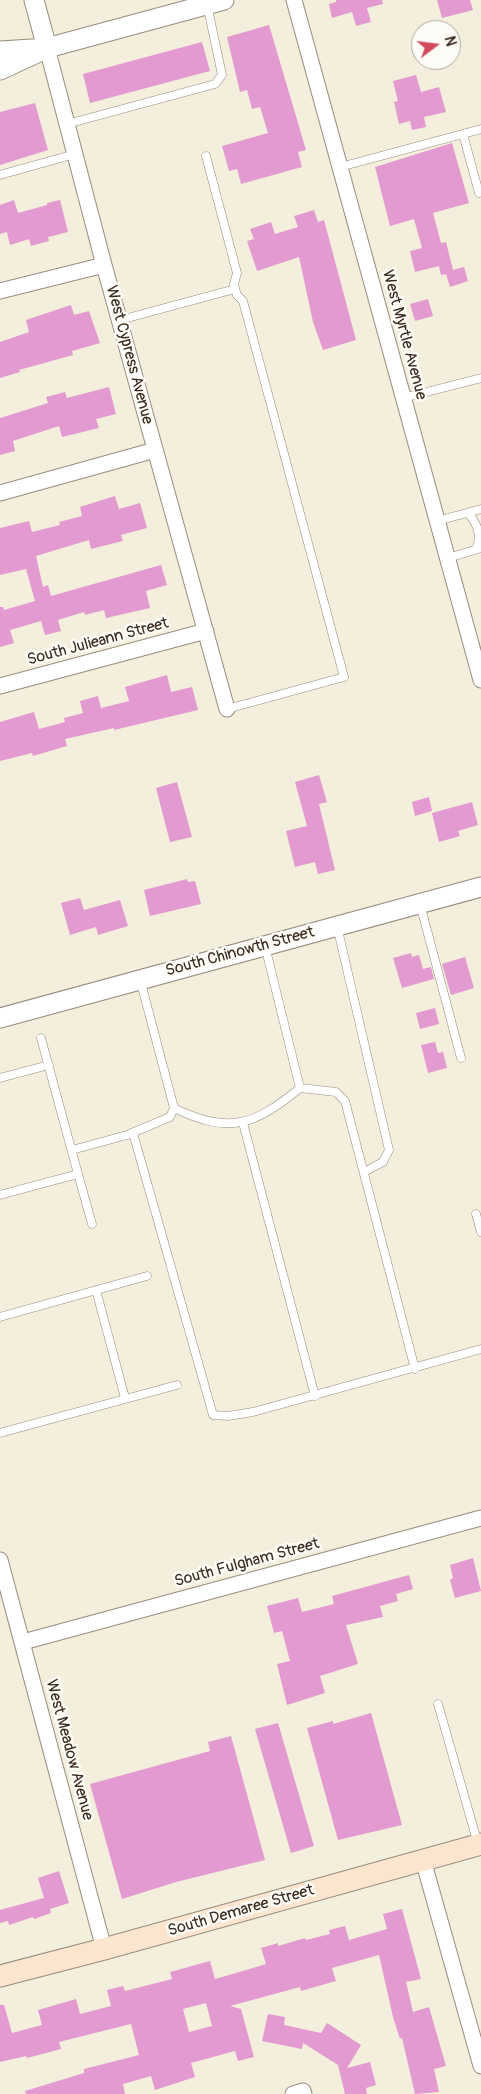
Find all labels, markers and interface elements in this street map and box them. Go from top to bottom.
north arrow [411,20,461,70]
text: N [441,34,459,48]
street label: West Myrtle Avenue [377,268,431,402]
street label: West Cypress Avenue [101,283,157,427]
street label: South Julieann Street [25,614,171,670]
street label: South Chinowth Street [164,923,316,981]
street label: South Fulgham Street [173,1534,321,1592]
street label: West Meadow Avenue [41,1678,97,1822]
street label: South Demaree Street [166,1881,316,1941]

